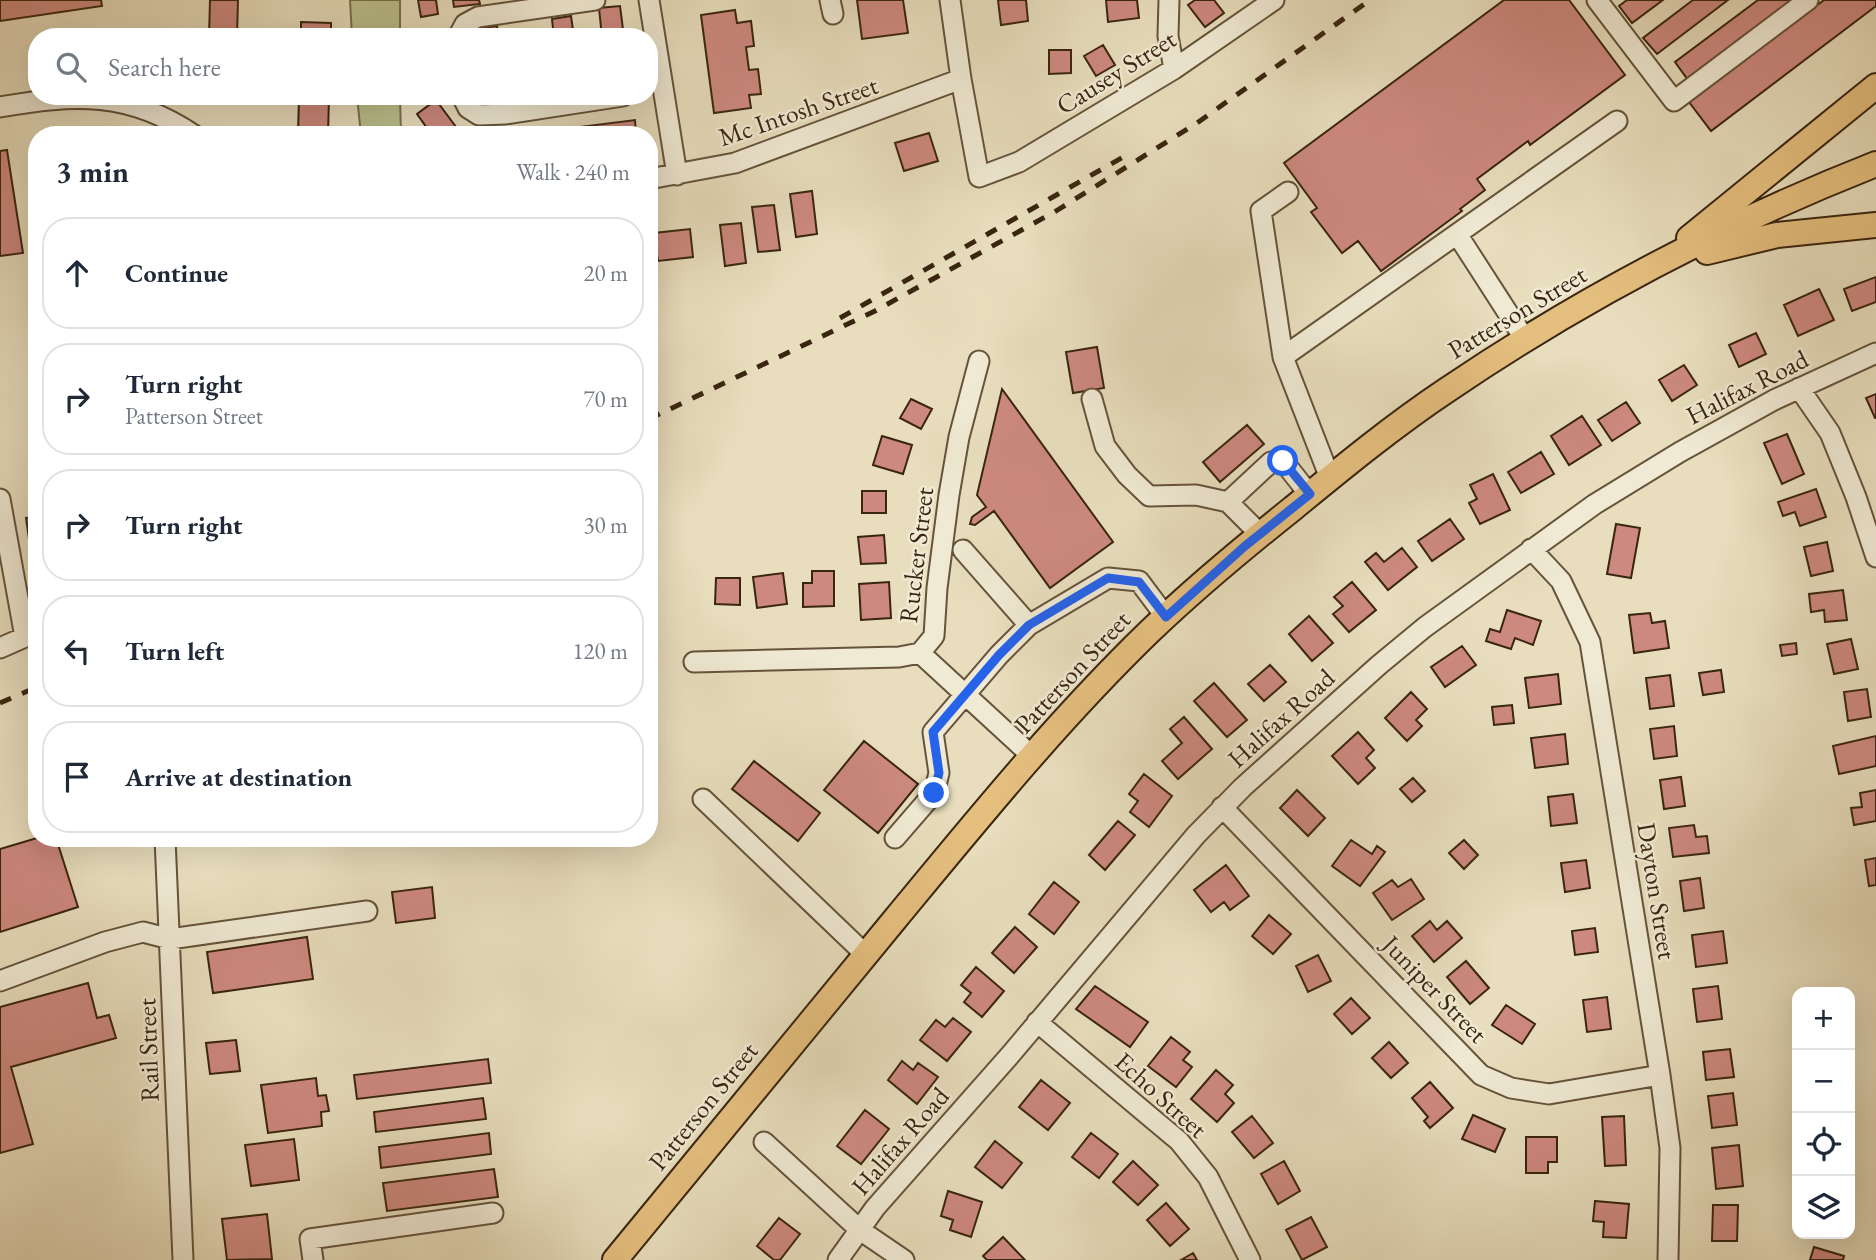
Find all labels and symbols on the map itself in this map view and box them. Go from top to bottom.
street label: Causey Street [1050,22,1182,122]
street label: Mc Intosh Street [714,68,882,154]
street label: Patterson Street [1441,257,1593,367]
street label: Halifax Road [1680,341,1815,432]
route start [1267,445,1298,476]
street label: Rucker Street [891,485,941,625]
street label: Patterson Street [1006,603,1138,741]
street label: Halifax Road [1220,660,1342,775]
route end [918,777,949,808]
street label: Dayton Street [1629,820,1685,962]
street label: Juniper Street [1374,926,1495,1050]
street label: Rail Street [129,998,167,1102]
street label: Patterson Street [641,1035,765,1177]
street label: Echo Street [1108,1044,1214,1146]
street label: Halifax Road [844,1079,957,1202]

